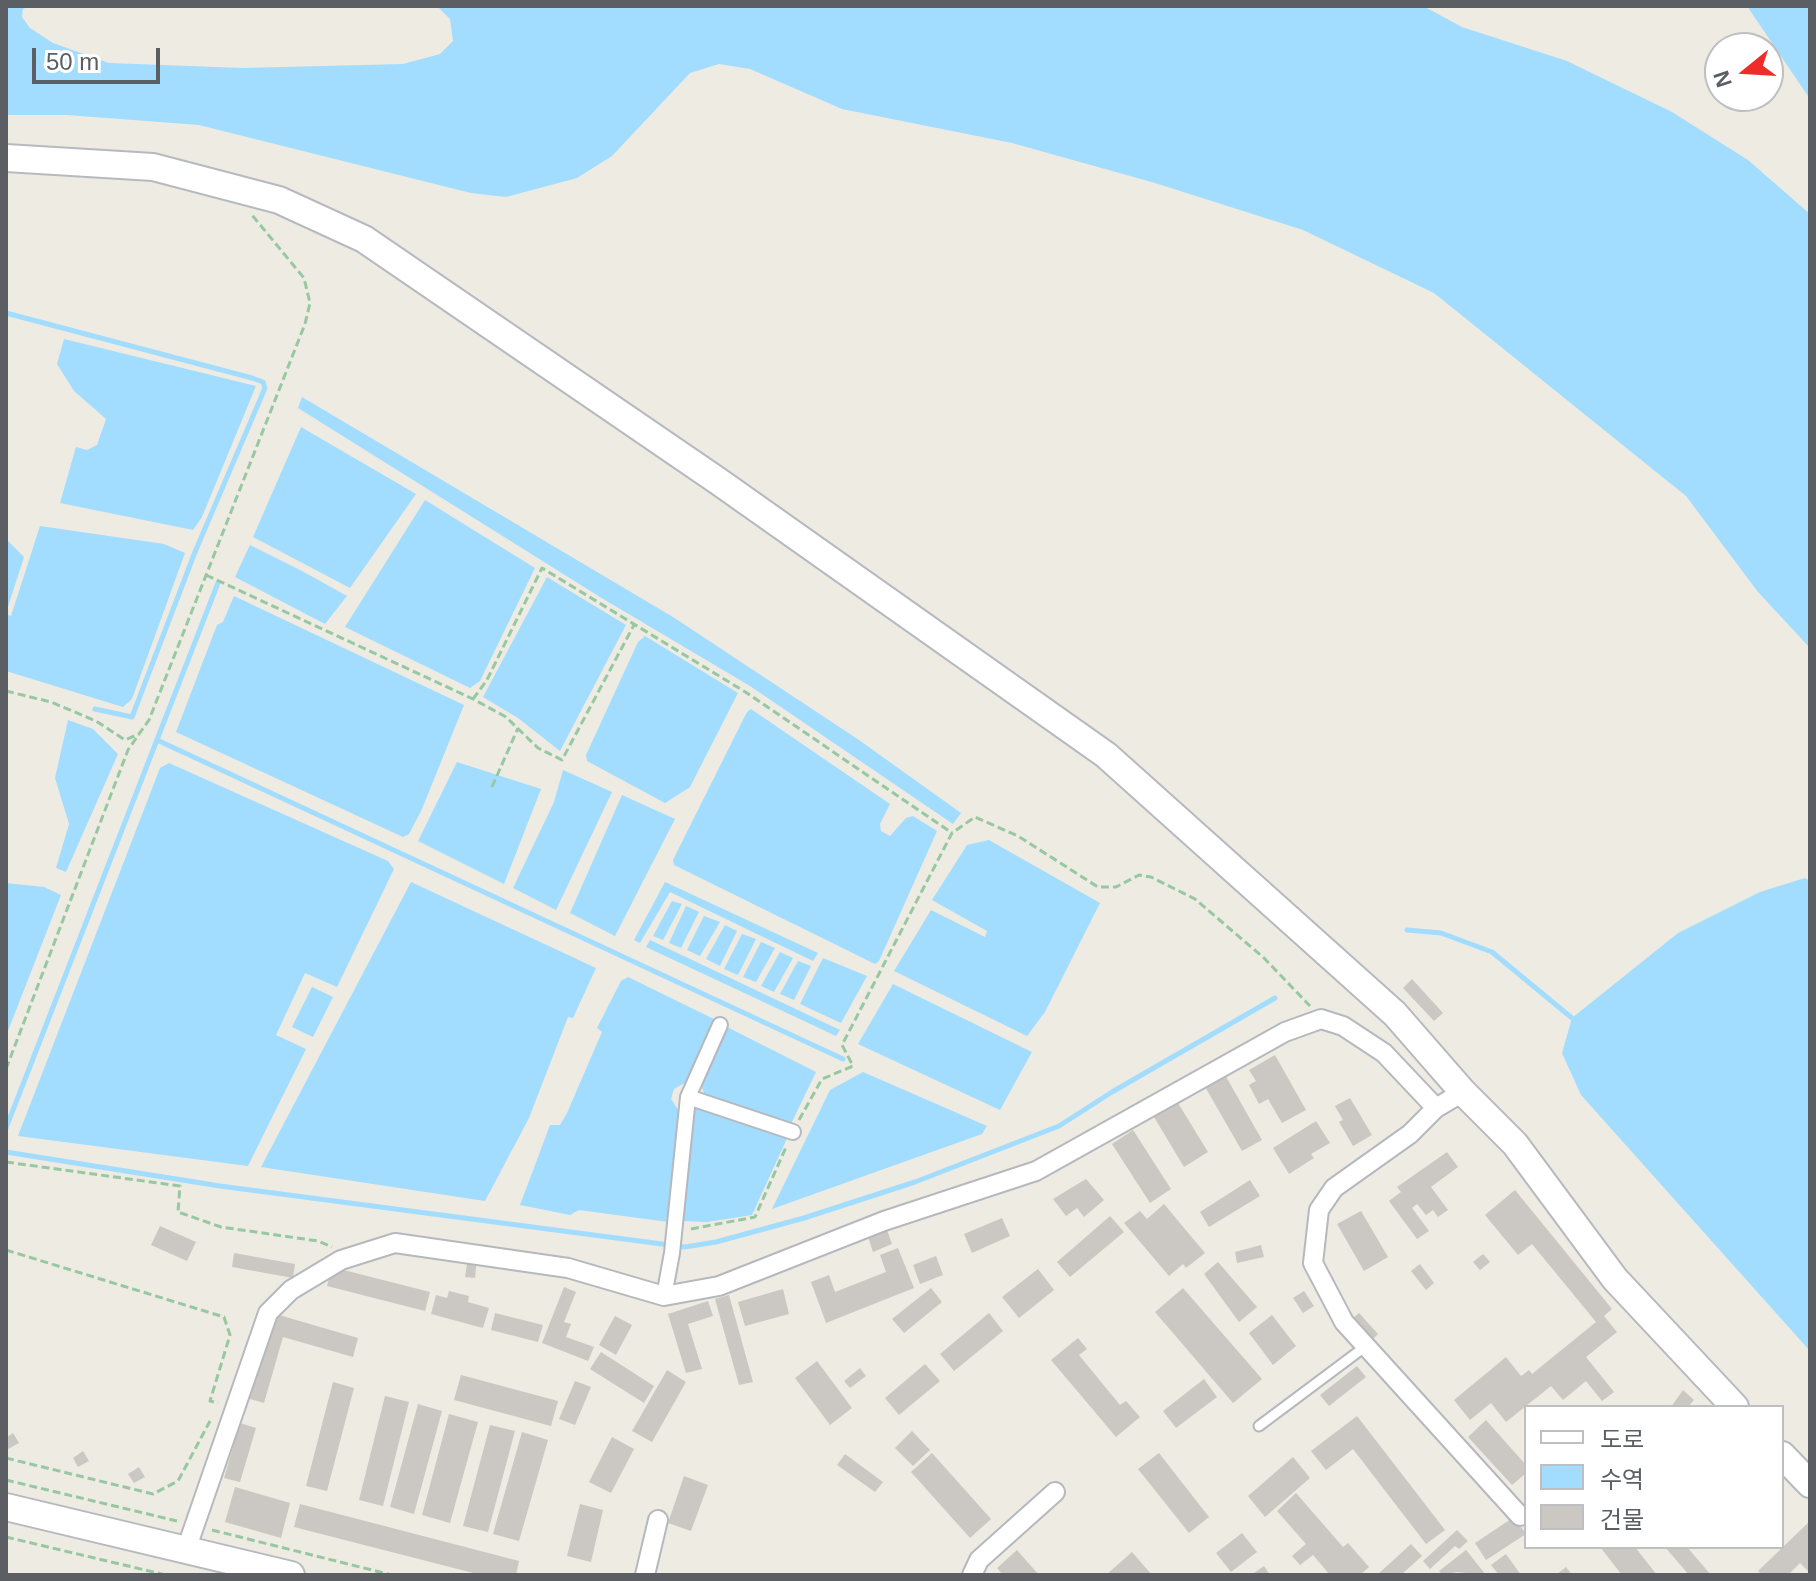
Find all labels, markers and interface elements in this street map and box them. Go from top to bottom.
scale bar [36,32,164,82]
north arrow [1704,32,1784,112]
text: 50 m [46,48,99,75]
text: N [1708,68,1737,90]
legend [1524,1405,1784,1549]
text: 도로 [1600,1426,1644,1453]
text: 수역 [1600,1466,1644,1493]
text: 건물 [1600,1506,1644,1533]

